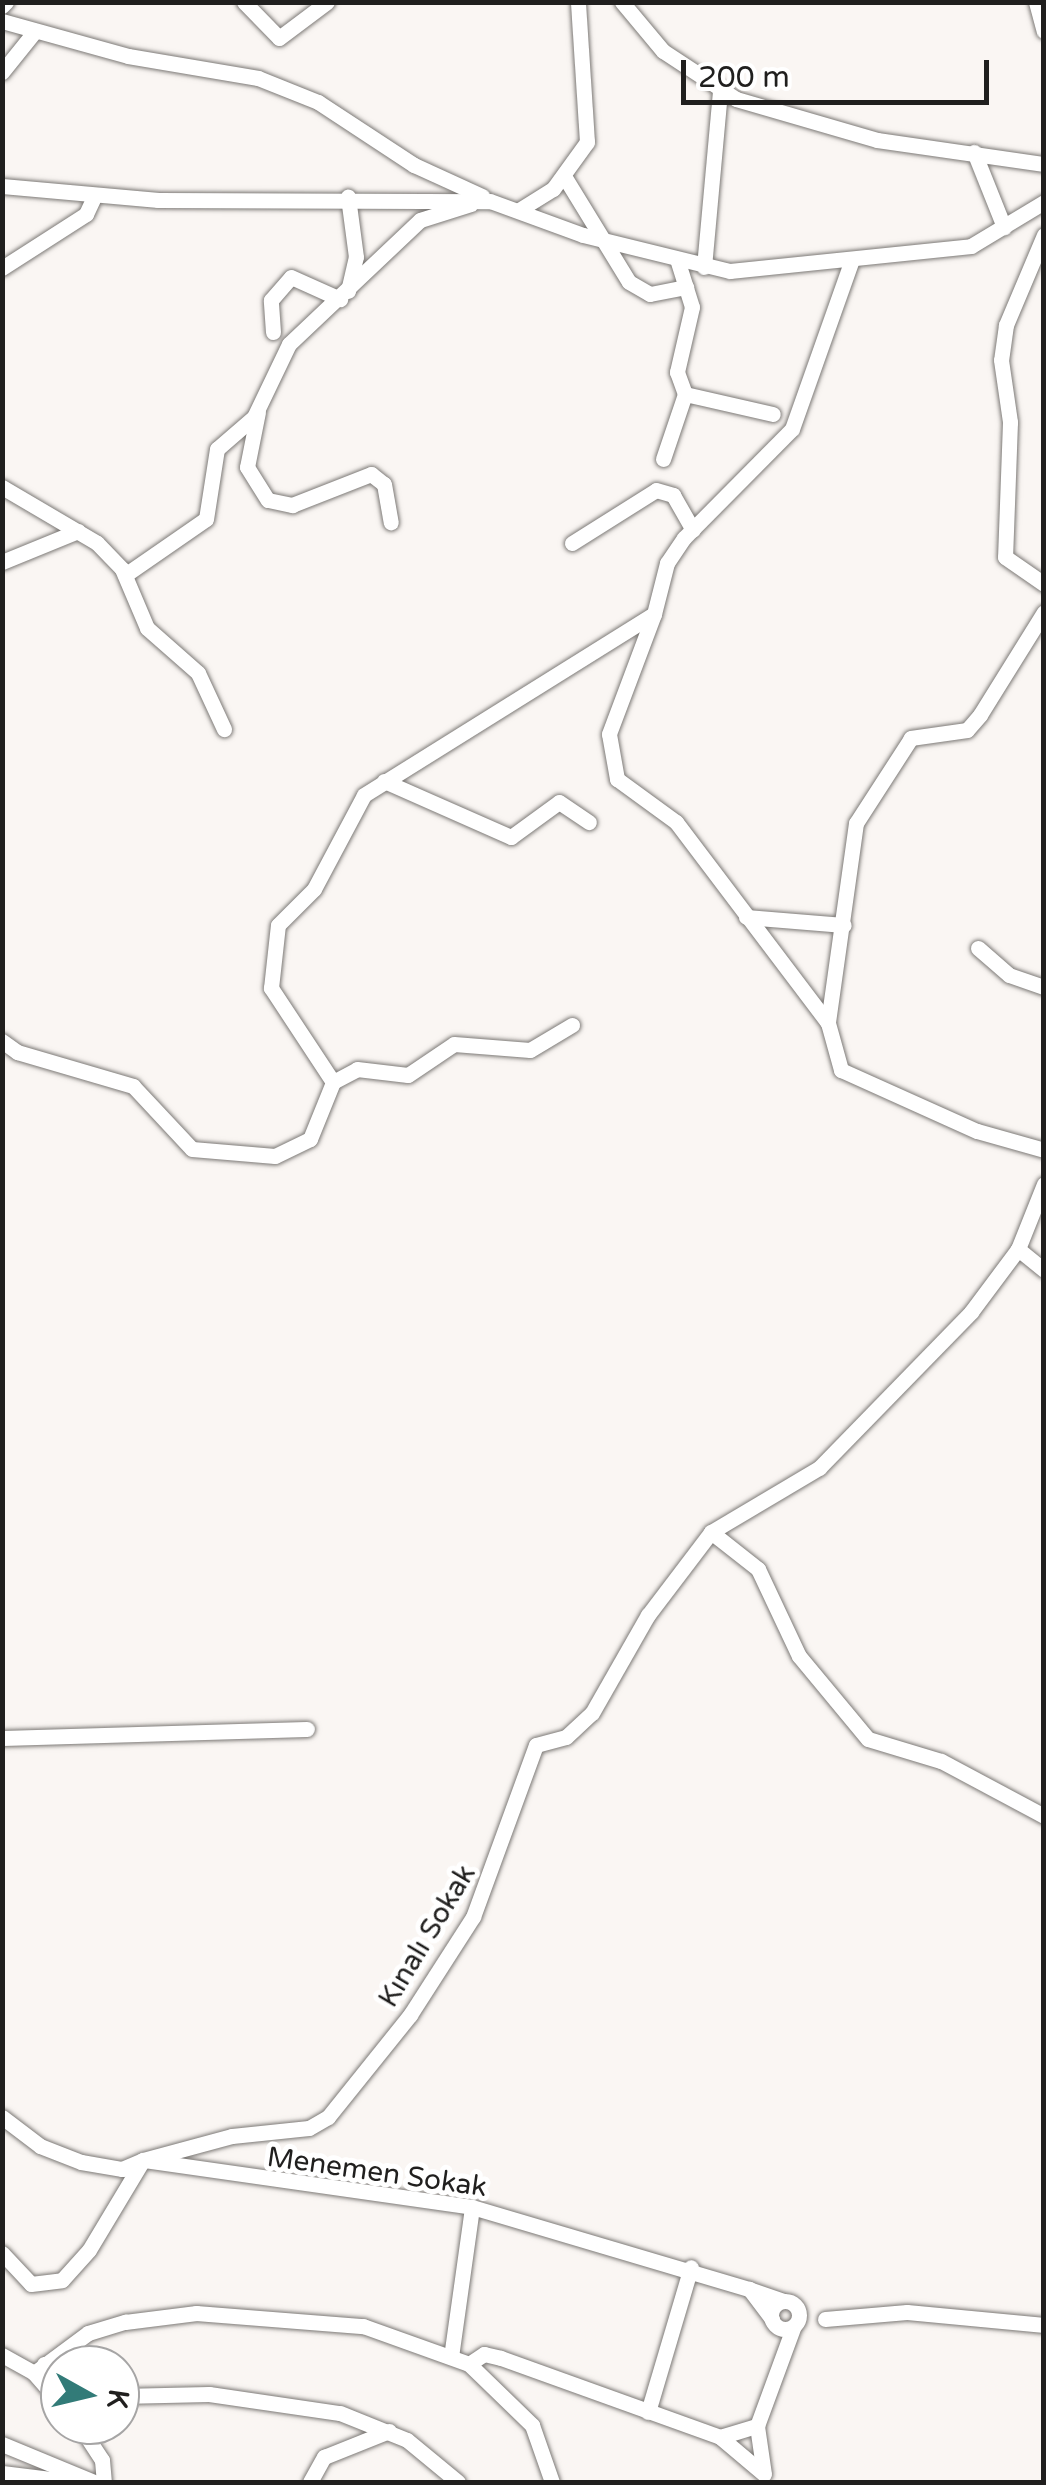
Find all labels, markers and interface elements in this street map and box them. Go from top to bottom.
scale bar [686,40,994,102]
text: 200 m [698,59,790,96]
street label: Kınalı Sokak [371,1859,483,2013]
street label: Menemen Sokak [265,2140,489,2204]
north arrow [40,2345,140,2445]
text: K [100,2387,136,2411]

